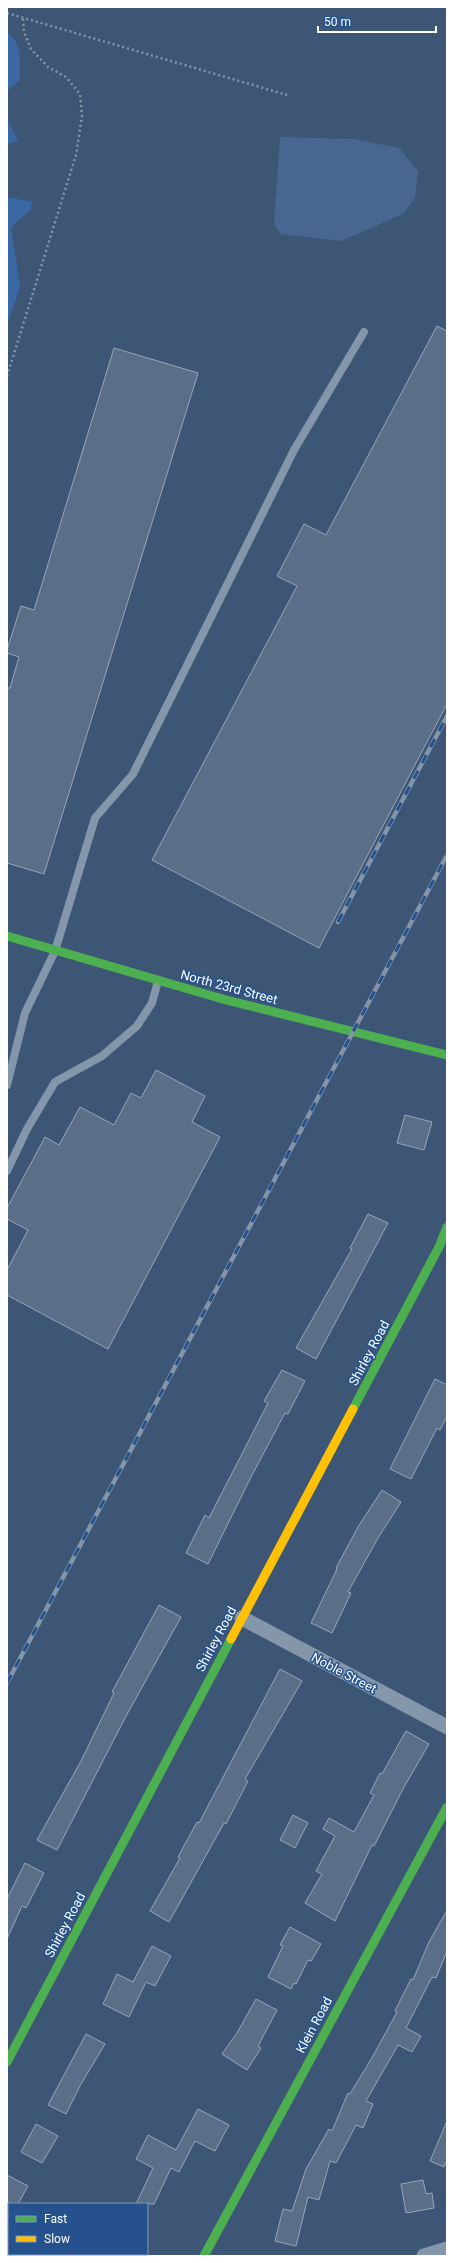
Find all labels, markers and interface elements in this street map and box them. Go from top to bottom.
scale bar [318,8,436,34]
text: 50 m [324,15,351,29]
street label: North 23rd Street [179,967,279,1007]
street label: Shirley Road [346,1318,392,1388]
street label: Shirley Road [193,1604,239,1674]
street label: Noble Street [309,1650,379,1696]
street label: Shirley Road [42,1890,88,1960]
street label: Klein Road [293,1994,335,2056]
legend [8,2203,148,2255]
text: Fast [44,2212,67,2226]
text: Slow [44,2232,70,2246]

